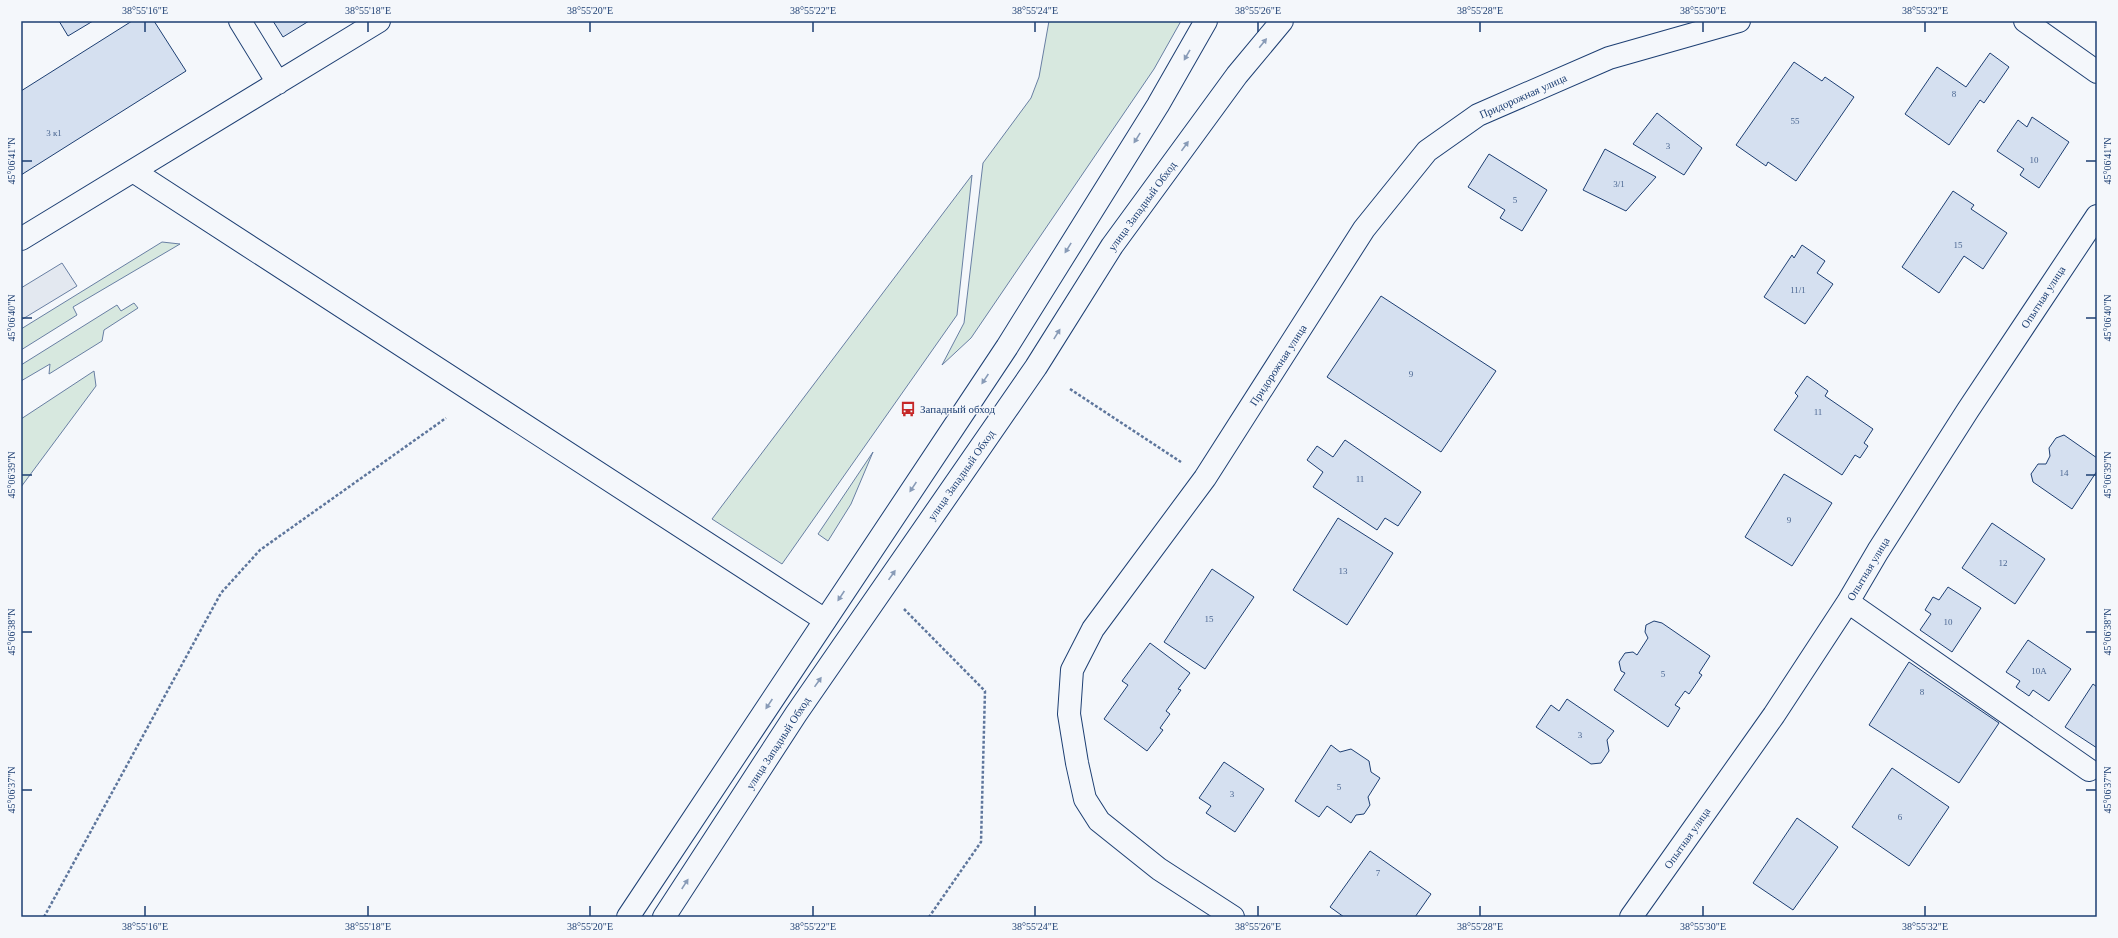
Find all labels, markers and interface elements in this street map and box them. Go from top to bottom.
text: 38°55'16"E [122,5,168,16]
text: 38°55'18"E [345,5,391,16]
text: 38°55'20"E [567,5,613,16]
text: 38°55'22"E [790,5,836,16]
text: 38°55'24"E [1012,5,1058,16]
text: 38°55'26"E [1235,5,1281,16]
text: 38°55'28"E [1457,5,1503,16]
text: 38°55'30"E [1680,5,1726,16]
text: 38°55'32"E [1902,5,1948,16]
one-way arrow [1258,37,1267,48]
one-way arrow [1183,49,1190,61]
street label: Придорожная улица [1477,71,1569,121]
house number: 8 [1952,89,1957,99]
house number: 55 [1791,116,1800,126]
house number: 3 к1 [46,128,62,138]
one-way arrow [1133,133,1141,143]
text: 45°06'41"N [6,137,17,185]
text: 45°06'41"N [2102,137,2113,185]
one-way arrow [1181,141,1189,152]
house number: 3 [1666,141,1671,151]
house number: 10 [2030,155,2039,165]
street label: улица Западный Обход [1106,159,1179,253]
house number: 3/1 [1613,179,1625,189]
house number: 5 [1513,195,1518,205]
house number: 15 [1954,240,1963,250]
one-way arrow [1064,243,1072,253]
street label: Опытная улица [2018,264,2068,330]
house number: 11/1 [1790,285,1806,295]
text: 45°06'40"N [6,294,17,342]
text: 45°06'40"N [2102,294,2113,342]
street label: Придорожная улица [1247,322,1309,408]
one-way arrow [1053,329,1061,339]
house number: 9 [1409,369,1414,379]
one-way arrow [981,374,989,384]
bus stop icon: Западный обход [899,400,917,418]
place label: Западный обход [920,403,995,415]
house number: 11 [1814,407,1822,417]
street label: улица Западный Обход [925,427,997,522]
text: 45°06'39"N [6,451,17,499]
text: 45°06'39"N [2102,451,2113,499]
house number: 14 [2060,468,2069,478]
house number: 11 [1356,474,1364,484]
one-way arrow [909,482,917,492]
house number: 9 [1787,515,1792,525]
street label: Опытная улица [1844,535,1892,603]
house number: 12 [1999,558,2008,568]
house number: 13 [1339,566,1348,576]
one-way arrow [888,570,896,580]
one-way arrow [837,590,845,601]
text: 45°06'38"N [6,608,17,656]
text: 45°06'38"N [2102,608,2113,656]
house number: 15 [1205,614,1214,624]
house number: 10 [1944,617,1953,627]
house number: 10А [2031,666,2047,676]
house number: 5 [1661,669,1666,679]
one-way arrow [814,677,822,687]
house number: 8 [1920,687,1925,697]
street label: улица Западный Обход [744,694,813,791]
one-way arrow [765,699,773,709]
house number: 3 [1578,730,1583,740]
text: 45°06'37"N [6,766,17,814]
text: 45°06'37"N [2102,766,2113,814]
house number: 5 [1337,782,1342,792]
house number: 3 [1230,789,1235,799]
street label: Опытная улица [1661,805,1713,871]
house number: 6 [1898,812,1903,822]
house number: 7 [1376,868,1381,878]
one-way arrow [681,879,689,889]
text: 38°55'16"E [122,921,168,932]
text: 38°55'18"E [345,921,391,932]
text: 38°55'20"E [567,921,613,932]
text: 38°55'22"E [790,921,836,932]
text: 38°55'24"E [1012,921,1058,932]
text: 38°55'26"E [1235,921,1281,932]
text: 38°55'28"E [1457,921,1503,932]
text: 38°55'30"E [1680,921,1726,932]
text: 38°55'32"E [1902,921,1948,932]

